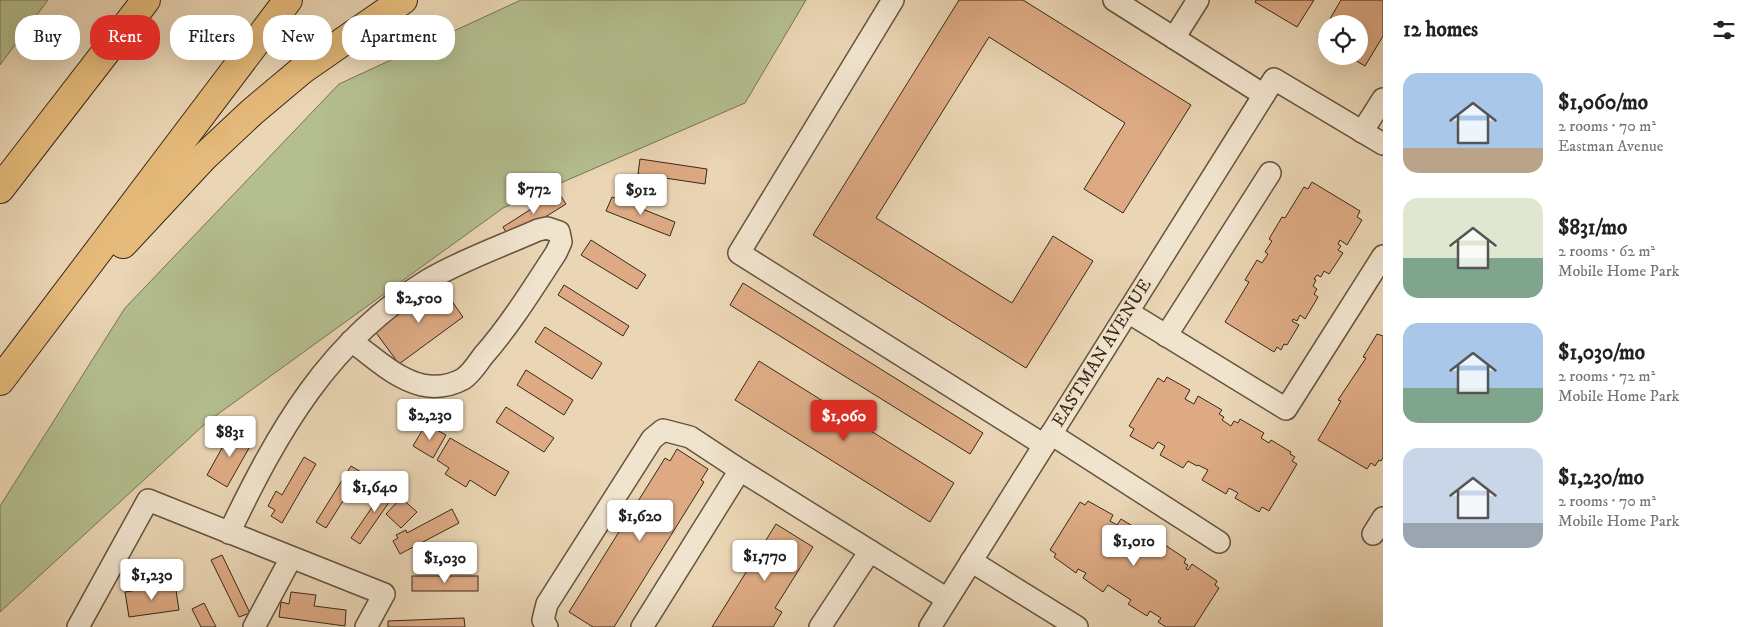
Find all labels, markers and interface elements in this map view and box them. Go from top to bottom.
chip: Buy [15,15,80,60]
chip: Rent [90,15,160,60]
chip: Filters [170,15,253,60]
chip: New [263,15,332,60]
chip: Apartment [342,15,455,60]
map controls [1318,15,1368,65]
button: locate [1318,15,1368,65]
icon: filters [1710,16,1738,44]
text: 12 homes [1403,17,1478,43]
text: $1,060/mo [1558,90,1648,116]
icon: home [1443,93,1503,153]
text: 2 rooms · 70 m² [1558,116,1656,136]
text: Eastman Avenue [1558,136,1663,156]
pin: $772 [504,172,564,215]
pin: $912 [611,174,671,216]
text: $772 [517,179,551,199]
text: $912 [626,180,656,200]
text: $831/mo [1558,215,1627,241]
icon: home [1443,218,1503,278]
text: 2 rooms · 62 m² [1558,241,1655,261]
text: Mobile Home Park [1558,261,1679,281]
street label: EASTMAN AVENUE [1048,275,1157,431]
pin: $2,500 [378,282,460,324]
text: $2,500 [396,288,442,308]
text: $1,030/mo [1558,340,1645,366]
icon: home [1443,343,1503,403]
text: 2 rooms · 72 m² [1558,366,1655,386]
text: Mobile Home Park [1558,386,1679,406]
pin: $2,230 [389,398,471,441]
pin: $1,060 [803,400,885,442]
text: $2,230 [408,405,452,425]
text: $1,060 [822,406,866,426]
pin: $831 [200,416,260,458]
text: $831 [216,422,244,442]
text: $1,230/mo [1558,465,1644,491]
icon: home [1443,468,1503,528]
pin: $1,640 [334,470,416,513]
text: $1,640 [352,477,398,497]
text: 2 rooms · 70 m² [1558,491,1656,511]
pin: $1,620 [599,500,681,542]
text: $1,620 [618,506,662,526]
text: Mobile Home Park [1558,511,1679,531]
pin: $1,010 [1093,524,1175,567]
text: $1,010 [1113,531,1155,551]
pin: $1,770 [724,540,806,582]
pin: $1,030 [404,542,486,584]
text: $1,770 [743,546,787,566]
text: $1,030 [424,548,466,568]
pin: $1,230 [111,558,193,601]
text: $1,230 [131,565,173,585]

